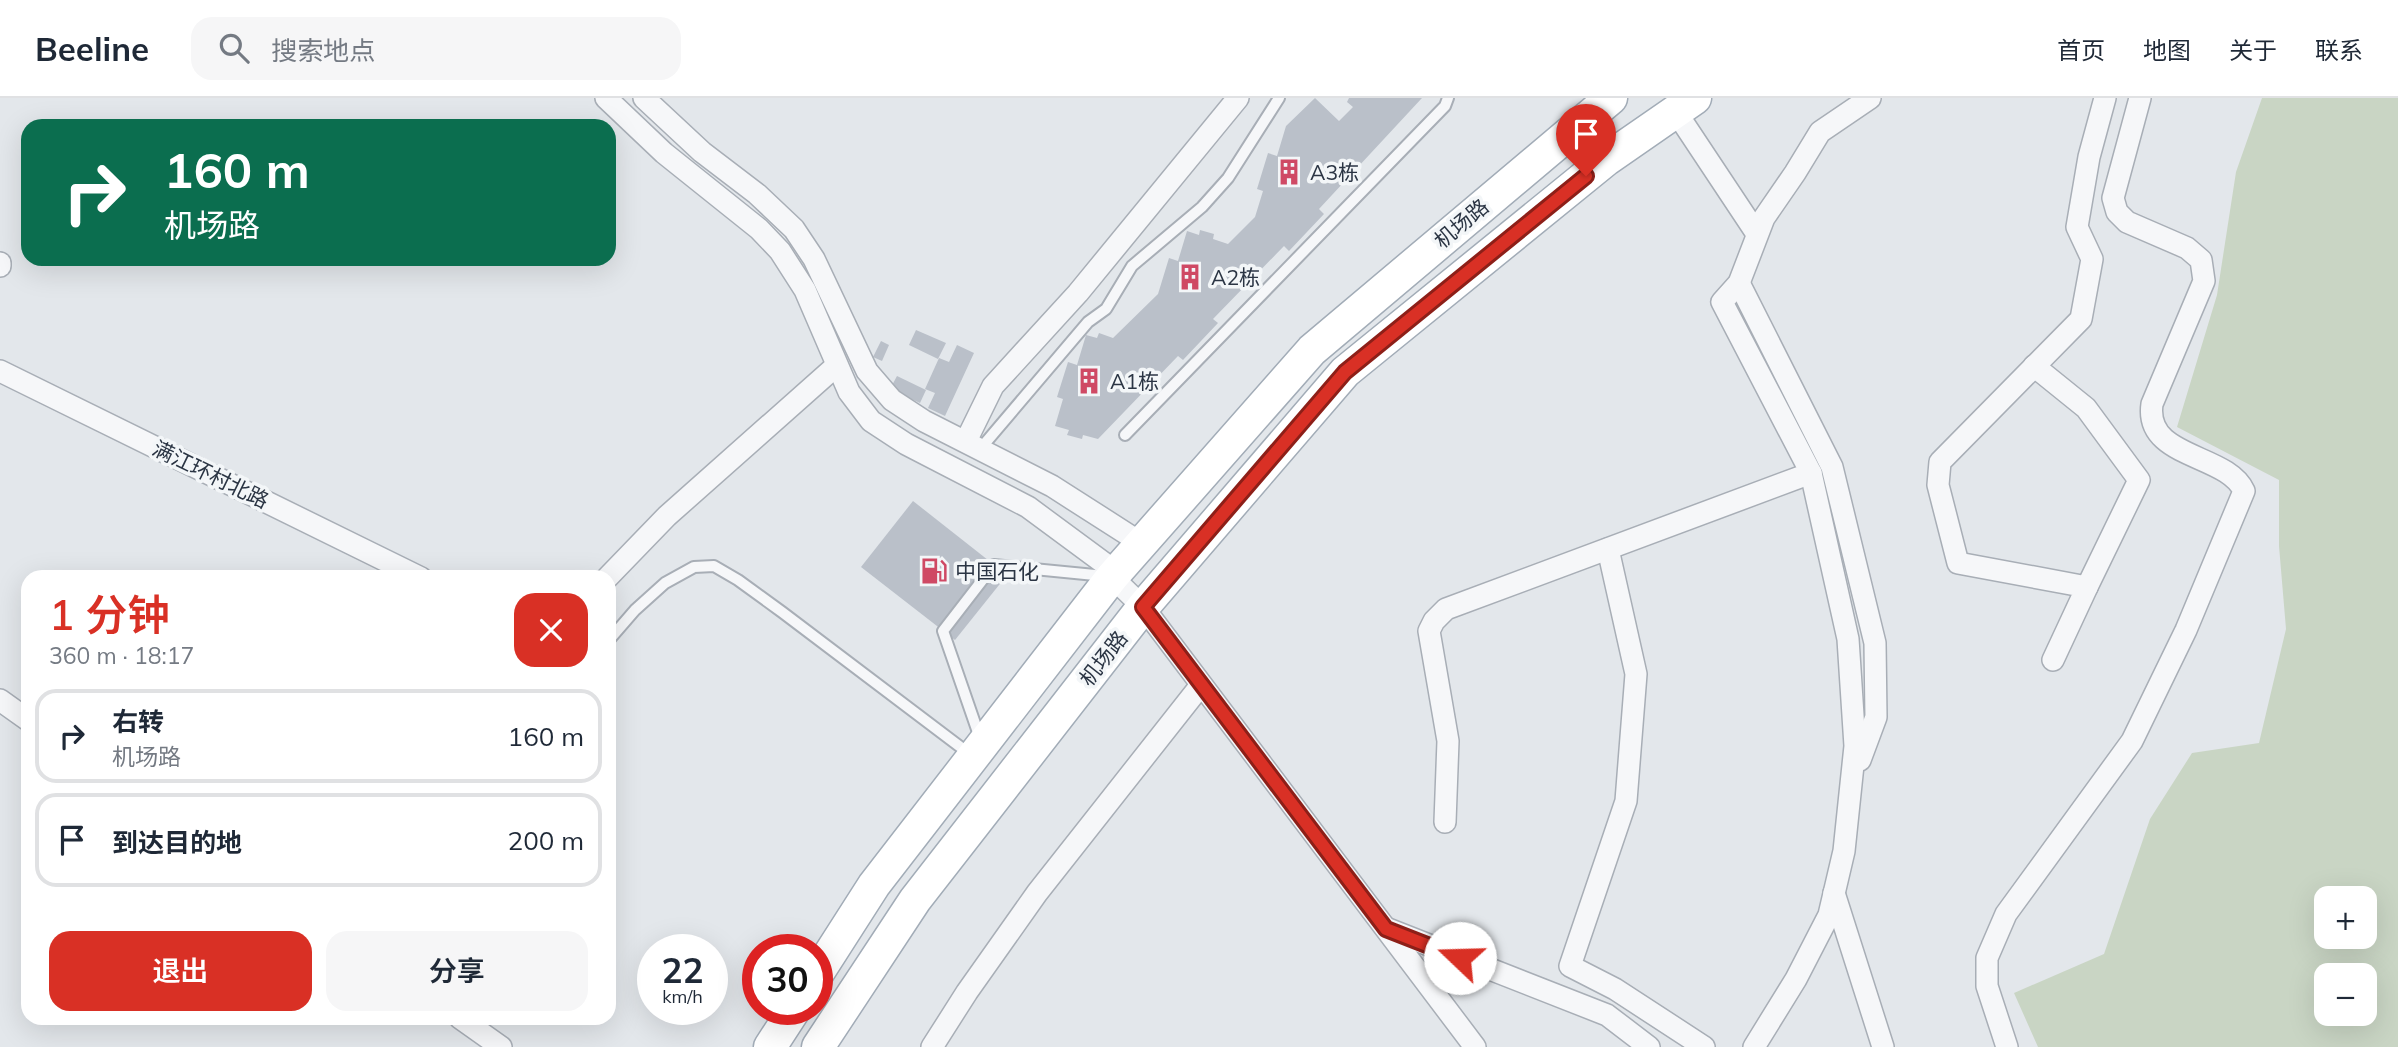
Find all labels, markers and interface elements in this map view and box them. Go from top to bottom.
search box [191,17,681,80]
text: Beeline [35,28,149,69]
icon: search [215,29,253,67]
text: 搜索地点 [271,34,375,67]
text: 首页 [2057,35,2105,65]
text: 地图 [2143,35,2191,65]
text: 关于 [2229,35,2277,65]
text: 联系 [2315,35,2363,65]
pin [1556,104,1616,176]
icon: arrive [1567,115,1605,153]
text: 160 m [164,139,310,200]
icon: right [49,147,140,238]
building icon: A3栋 [1274,157,1304,187]
place label: A3栋 [1310,159,1359,185]
street label: 机场路 [1429,193,1493,253]
text: 机场路 [164,205,260,245]
building icon: A2栋 [1175,262,1205,292]
place label: A2栋 [1211,264,1260,290]
building icon: A1栋 [1074,366,1104,396]
place label: A1栋 [1110,368,1159,394]
street label: 满江环村北路 [149,435,273,513]
fuel station icon: 中国石化 [919,556,949,586]
place label: 中国石化 [955,558,1039,584]
text: 1 分钟 [49,588,169,641]
button: close [514,593,588,667]
street label: 机场路 [1073,625,1133,691]
text: 360 m · 18:17 [49,641,194,670]
text: 右转 [112,705,164,738]
icon: right [53,717,91,755]
text: 160 m [508,720,584,753]
text: 机场路 [112,742,181,771]
icon: arrive [53,821,91,859]
text: 200 m [508,824,584,857]
text: 到达目的地 [112,826,242,859]
map controls [2314,886,2377,1026]
button: + [2314,886,2377,949]
position arrow [1423,921,1497,995]
button: 退出 [49,931,312,1011]
button: 分享 [326,931,588,1011]
speed limit sign: 30 [742,934,833,1025]
text: 22 [661,948,704,992]
button: − [2314,963,2377,1026]
text: km/h [662,985,703,1008]

